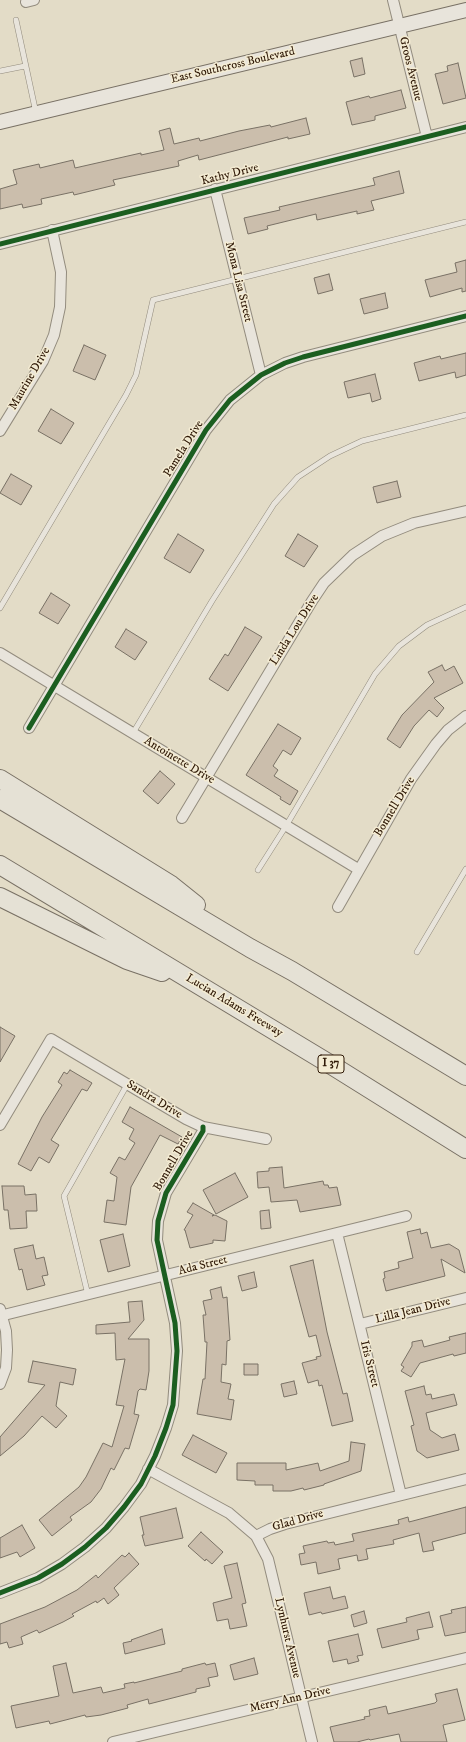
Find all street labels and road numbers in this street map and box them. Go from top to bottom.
street label: Groos Avenue [395,35,425,103]
street label: East Southcross Boulevard [170,45,296,87]
street label: Kathy Drive [200,161,260,189]
street label: Mona Lisa Street [221,240,255,324]
street label: Maurine Drive [6,345,54,413]
street label: Pamela Drive [161,418,207,480]
street label: Linda Lou Drive [267,592,323,668]
street label: Antoinette Drive [141,734,217,788]
street label: Bonnell Drive [371,774,419,840]
street label: Lucian Adams Freeway [183,971,285,1041]
road number: I 37 [318,1055,344,1073]
street label: Sandra Drive [124,1078,184,1122]
street label: Bonnell Drive [151,1128,197,1194]
street label: Ada Street [177,1253,229,1279]
street label: Lilla Jean Drive [374,1295,452,1327]
street label: Iris Street [356,1339,382,1389]
street label: Glad Drive [271,1507,325,1535]
street label: Lynhurst Avenue [271,1596,303,1680]
street label: Merry Ann Drive [248,1684,332,1716]

